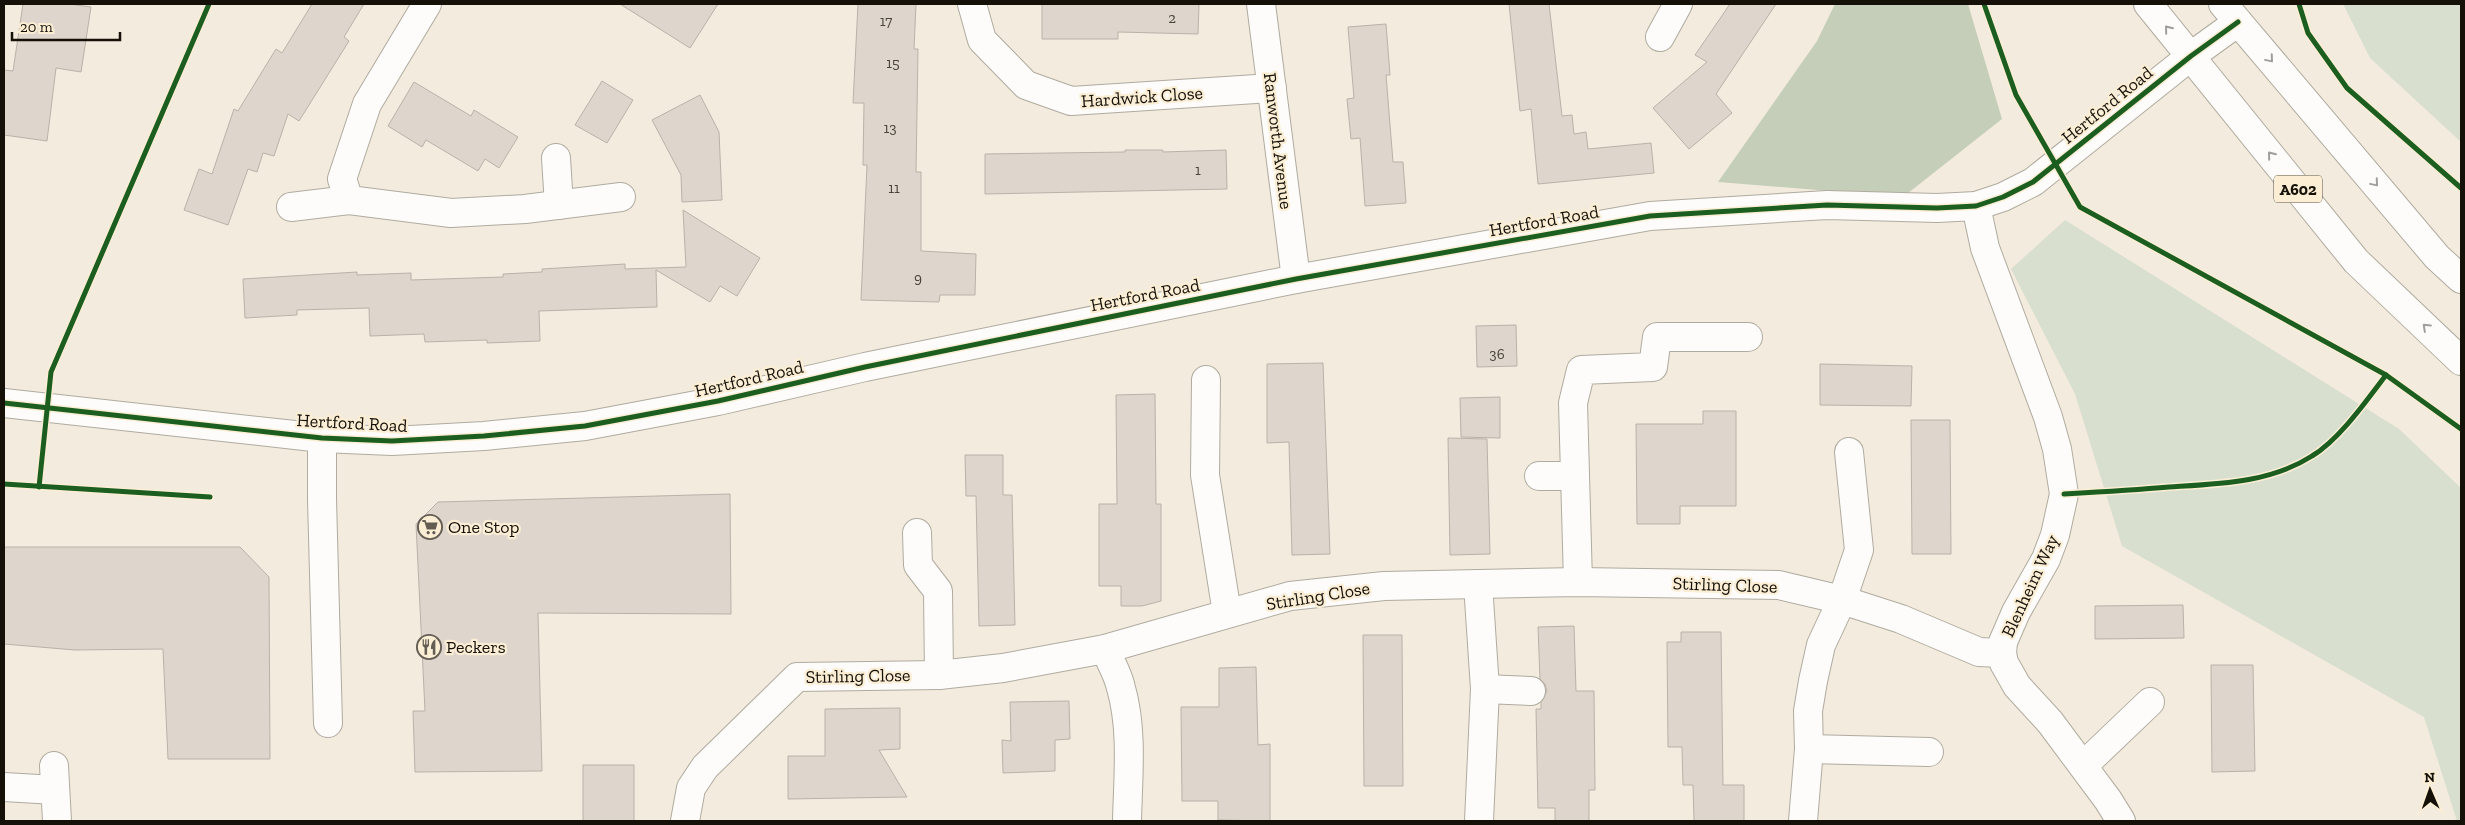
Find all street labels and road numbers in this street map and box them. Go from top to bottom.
street label: Hertford Road [2057,61,2157,148]
street label: Ranworth Avenue [1259,72,1297,210]
street label: Hardwick Close [1080,82,1204,112]
road number: A602 [2274,175,2322,202]
street label: Hertford Road [1487,201,1601,241]
street label: Hertford Road [1088,274,1202,316]
street label: Hertford Road [692,356,806,402]
street label: Hertford Road [296,409,408,437]
street label: Blenheim Way [1997,531,2064,641]
street label: Stirling Close [1672,572,1778,598]
street label: Stirling Close [1265,577,1371,615]
street label: Stirling Close [805,664,911,688]

